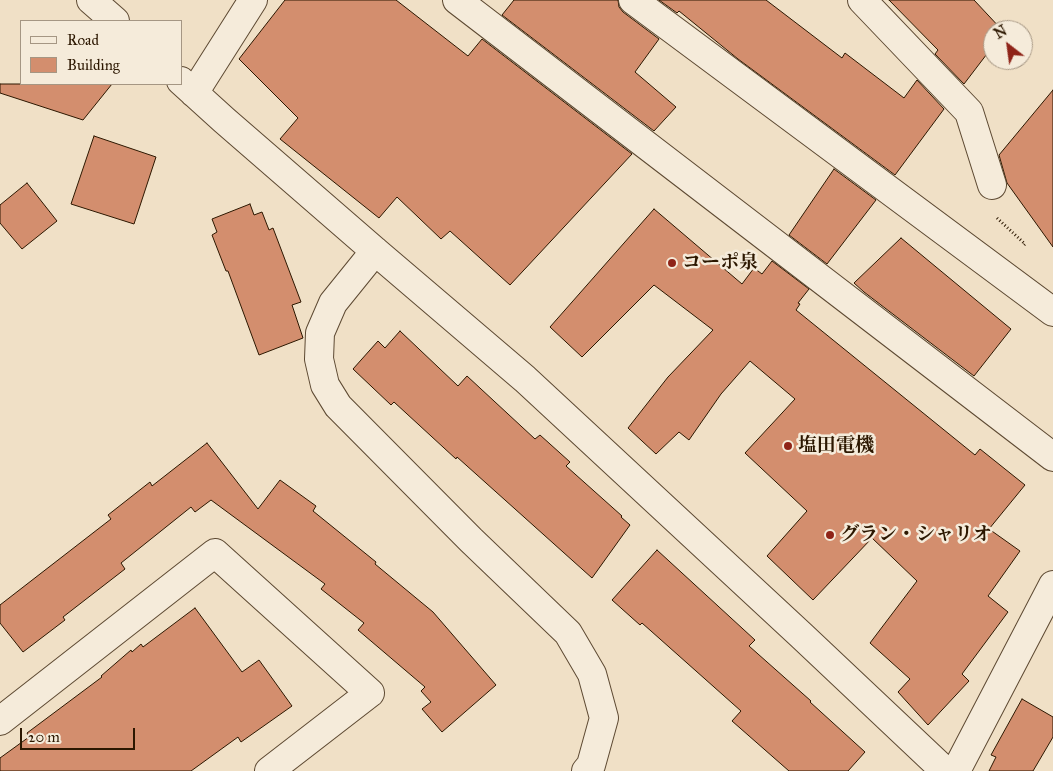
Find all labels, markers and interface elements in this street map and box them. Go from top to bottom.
legend [20,20,182,85]
north arrow [983,20,1033,70]
text: N [991,22,1010,43]
text: Road [67,31,99,49]
text: Building [67,56,120,74]
place label: コーポ泉 [682,252,758,274]
marker: コーポ泉 [666,257,678,269]
place label: 塩田電機 [798,435,874,457]
marker: 塩田電機 [782,440,794,452]
place label: グラン・シャリオ [840,524,992,546]
marker: グラン・シャリオ [824,529,836,541]
scale bar [22,718,138,750]
text: 20 m [28,728,60,746]

